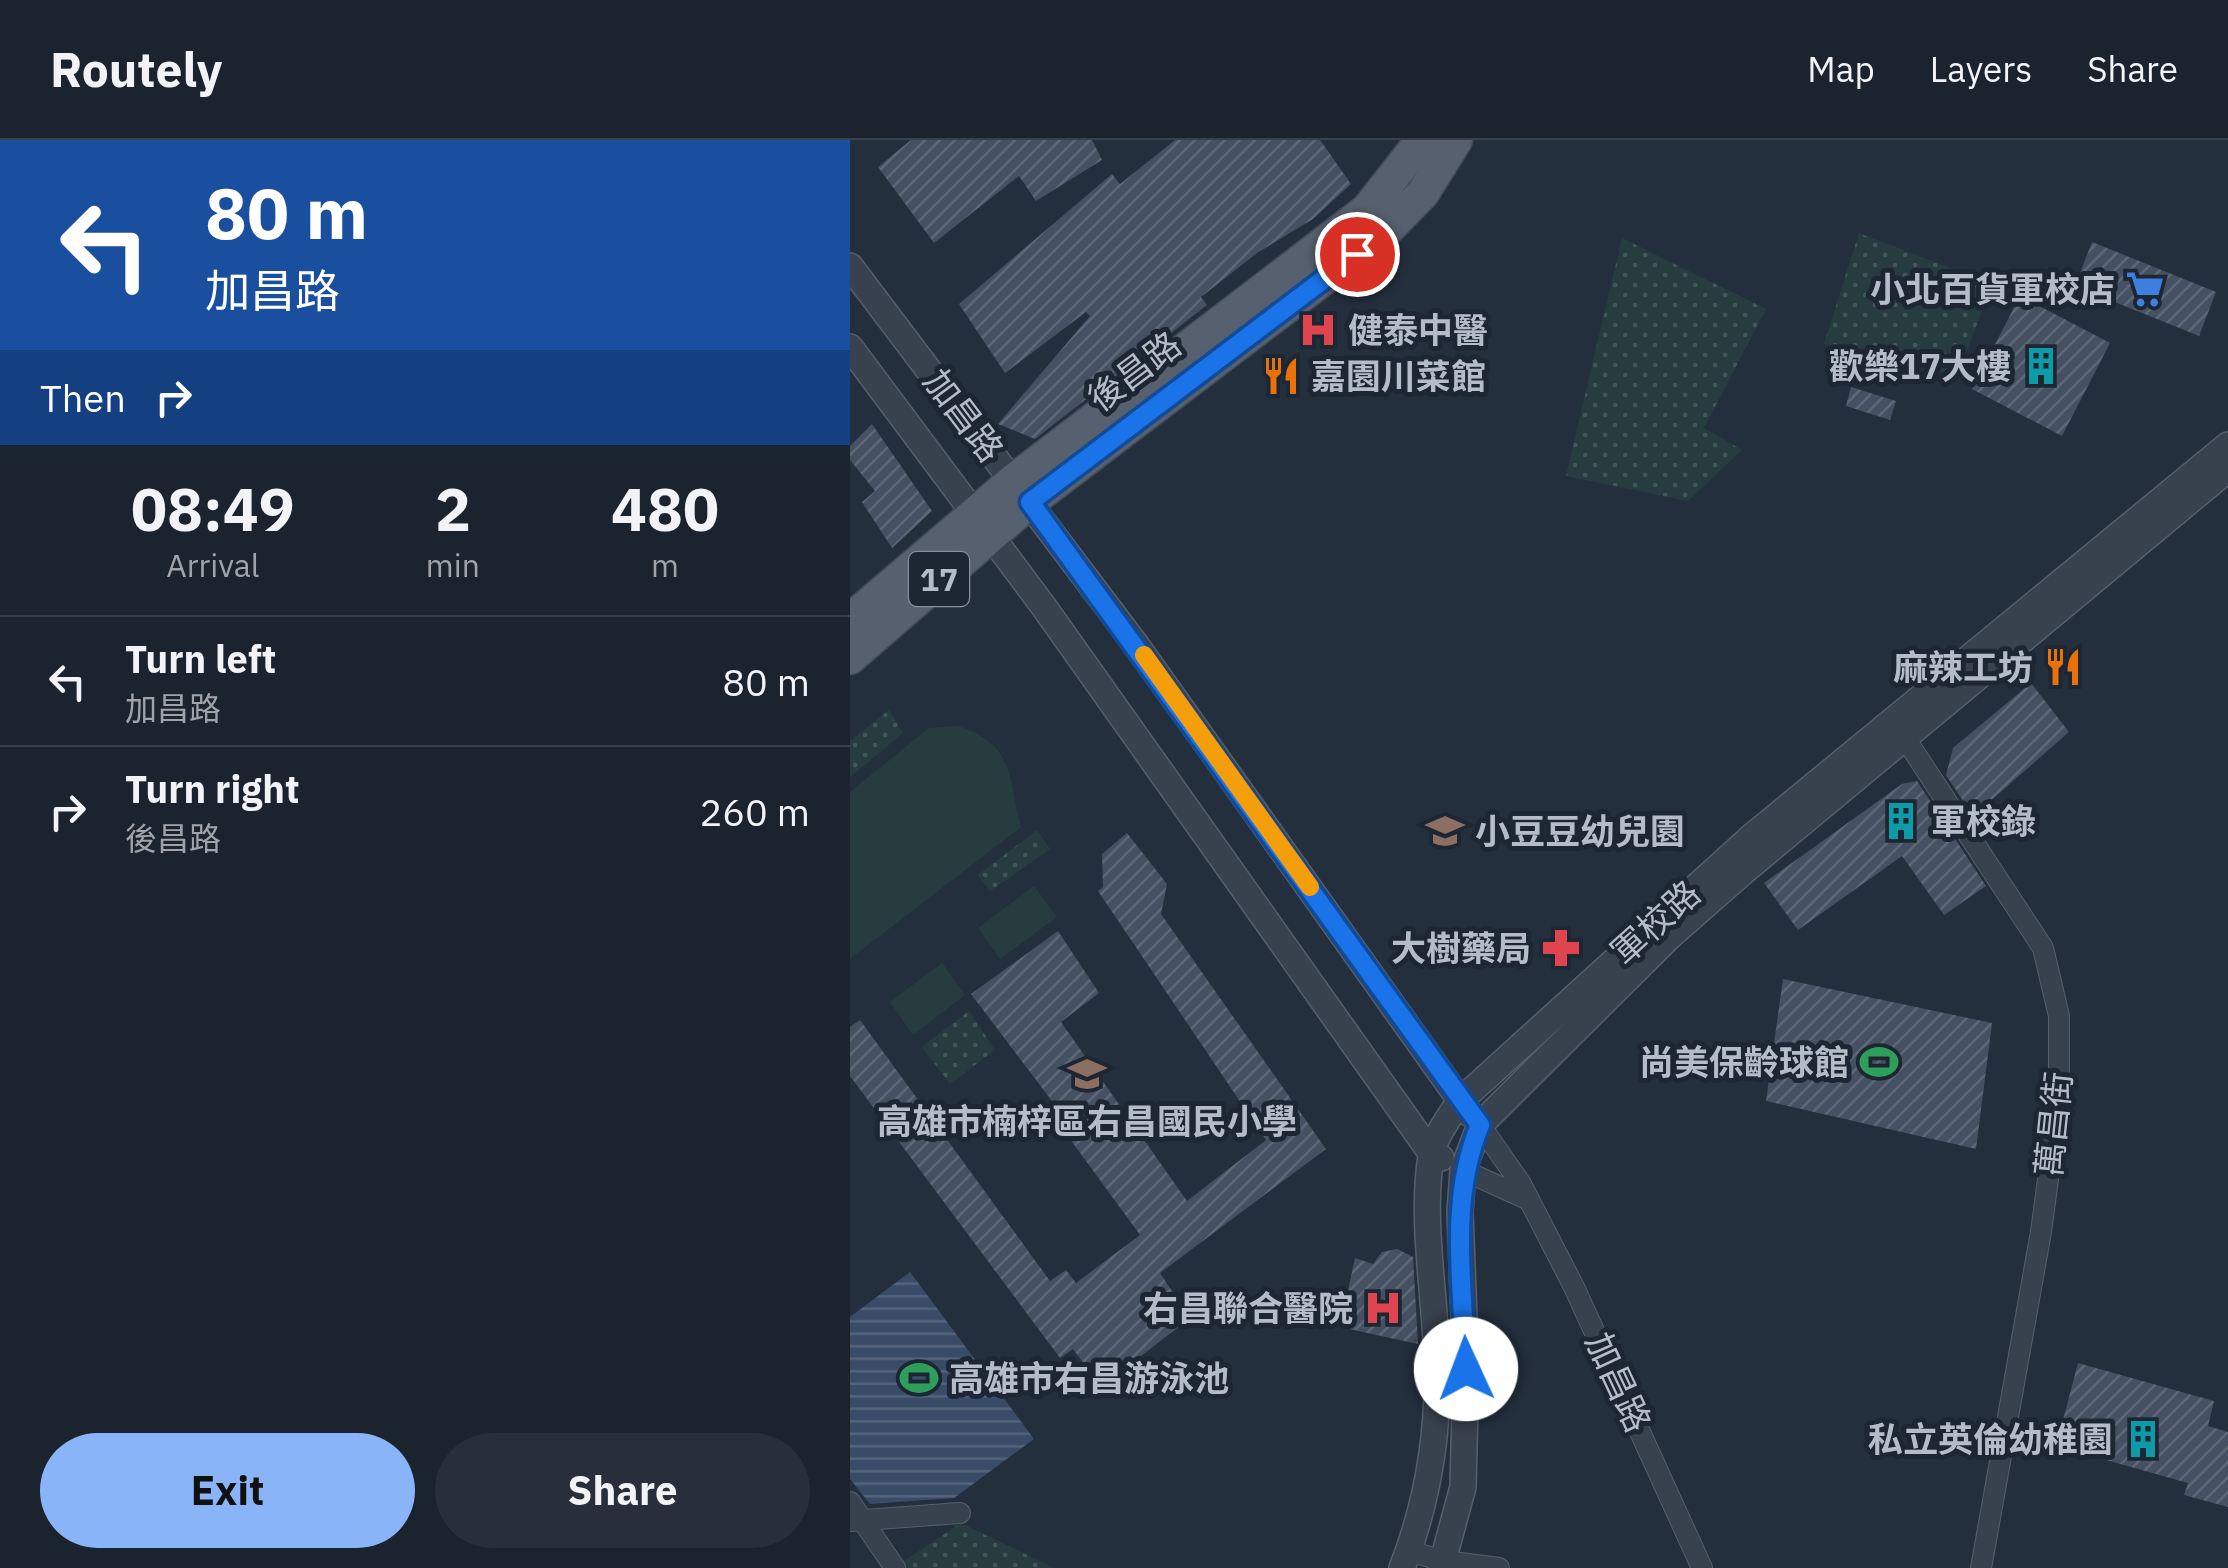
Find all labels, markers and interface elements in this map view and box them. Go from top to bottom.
text: Routely [50,38,222,100]
text: Map [1807,46,1875,92]
text: Layers [1930,46,2032,92]
text: Share [2087,46,2178,92]
text: 80 m [205,167,368,258]
icon: left [40,180,170,310]
pin [1315,212,1400,297]
icon: arrive [1330,227,1385,282]
text: 加昌路 [205,261,340,319]
place label: 小北百貨軍校店 [1870,266,2115,312]
supermarket icon: 小北百貨軍校店 [2124,268,2166,310]
place label: 健泰中醫 [1348,307,1488,353]
hospital icon: 健泰中醫 [1297,309,1339,351]
street label: 後昌路 [1078,321,1190,421]
place label: 歡樂17大樓 [1829,343,2011,389]
building icon: 歡樂17大樓 [2020,345,2062,387]
place label: 嘉園川菜館 [1311,353,1486,399]
restaurant icon: 嘉園川菜館 [1260,355,1302,397]
street label: 加昌路 [914,359,1014,471]
icon: right [146,370,201,425]
text: Then [40,373,126,422]
text: 08:49 [131,469,295,548]
text: 2 [435,469,471,548]
text: 480 [611,469,719,548]
text: Arrival [166,544,260,586]
text: min [426,544,480,586]
text: m [651,544,679,586]
road number: 17 [909,552,969,606]
text: Turn left [125,634,276,683]
place label: 麻辣工坊 [1893,644,2033,690]
restaurant icon: 麻辣工坊 [2042,646,2084,688]
icon: left [40,654,95,709]
text: 80 m [722,657,810,706]
text: 加昌路 [125,687,221,729]
text: Turn right [125,764,300,813]
icon: right [40,784,95,839]
text: 260 m [699,787,810,836]
place label: 軍校錄 [1931,798,2036,844]
building icon: 軍校錄 [1880,800,1922,842]
place label: 小豆豆幼兒園 [1475,808,1685,854]
school or university icon: 小豆豆幼兒園 [1424,810,1466,852]
text: 後昌路 [125,817,221,859]
street label: 軍校路 [1601,870,1709,974]
place label: 大樹藥局 [1391,925,1531,971]
pharmacy icon: 大樹藥局 [1540,927,1582,969]
place label: 尚美保齡球館 [1639,1039,1849,1085]
sports icon: 尚美保齡球館 [1858,1041,1900,1083]
school or university icon: 高雄市楠梓區右昌國民小學 [1066,1053,1108,1095]
street label: 萬昌街 [2025,1069,2081,1179]
place label: 高雄市楠梓區右昌國民小學 [877,1098,1297,1144]
place label: 右昌聯合醫院 [1143,1285,1353,1331]
hospital icon: 右昌聯合醫院 [1362,1287,1404,1329]
position arrow [1414,1317,1518,1421]
street label: 加昌路 [1576,1325,1662,1439]
place label: 高雄市右昌游泳池 [949,1355,1229,1401]
sports icon: 高雄市右昌游泳池 [898,1357,940,1399]
place label: 私立英倫幼稚園 [1868,1416,2113,1462]
building icon: 私立英倫幼稚園 [2122,1418,2164,1460]
button: Exit [40,1433,415,1548]
button: Share [435,1433,810,1548]

